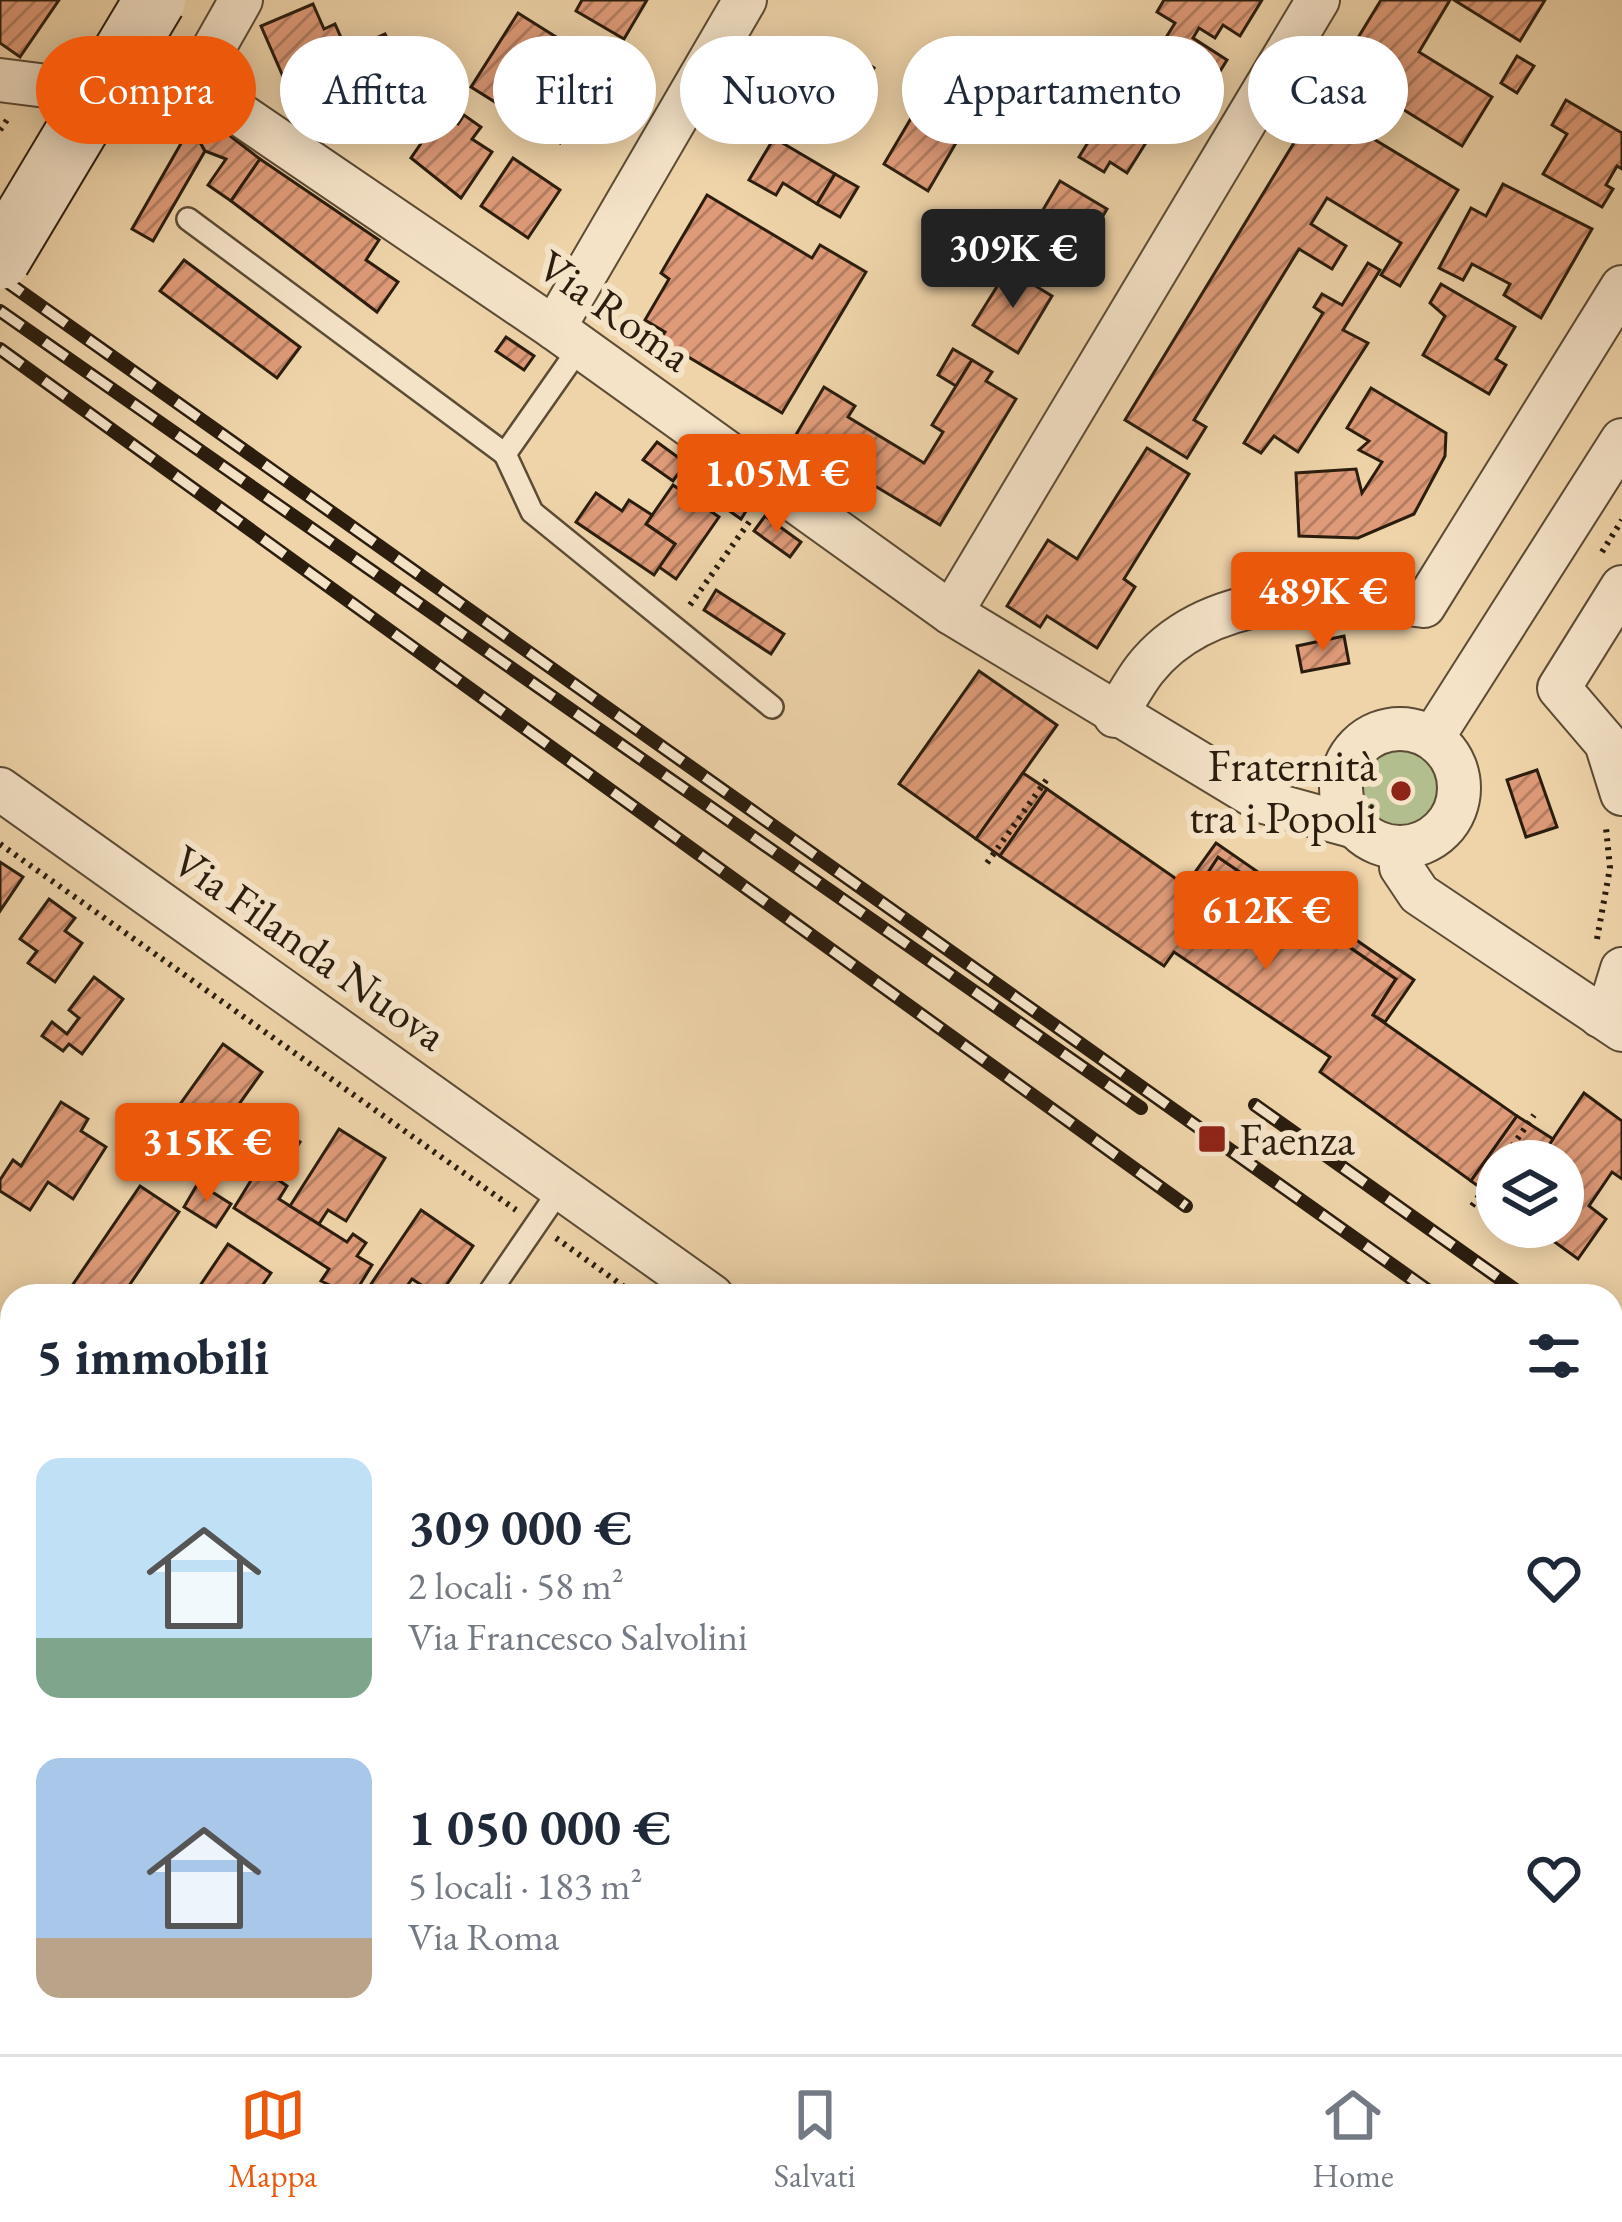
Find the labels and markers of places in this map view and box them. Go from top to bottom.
pin: 309K € [915,209,1111,311]
pin: 1.05M € [666,434,888,536]
pin: 489K € [1225,552,1421,654]
place label: Fraternità tra i Popoli [1189,736,1377,846]
marker: Fraternità tra i Popoli [1388,778,1414,804]
pin: 612K € [1168,871,1364,973]
pin: 315K € [109,1103,305,1205]
place label: Faenza [1239,1110,1355,1168]
marker: Faenza [1196,1123,1228,1155]

